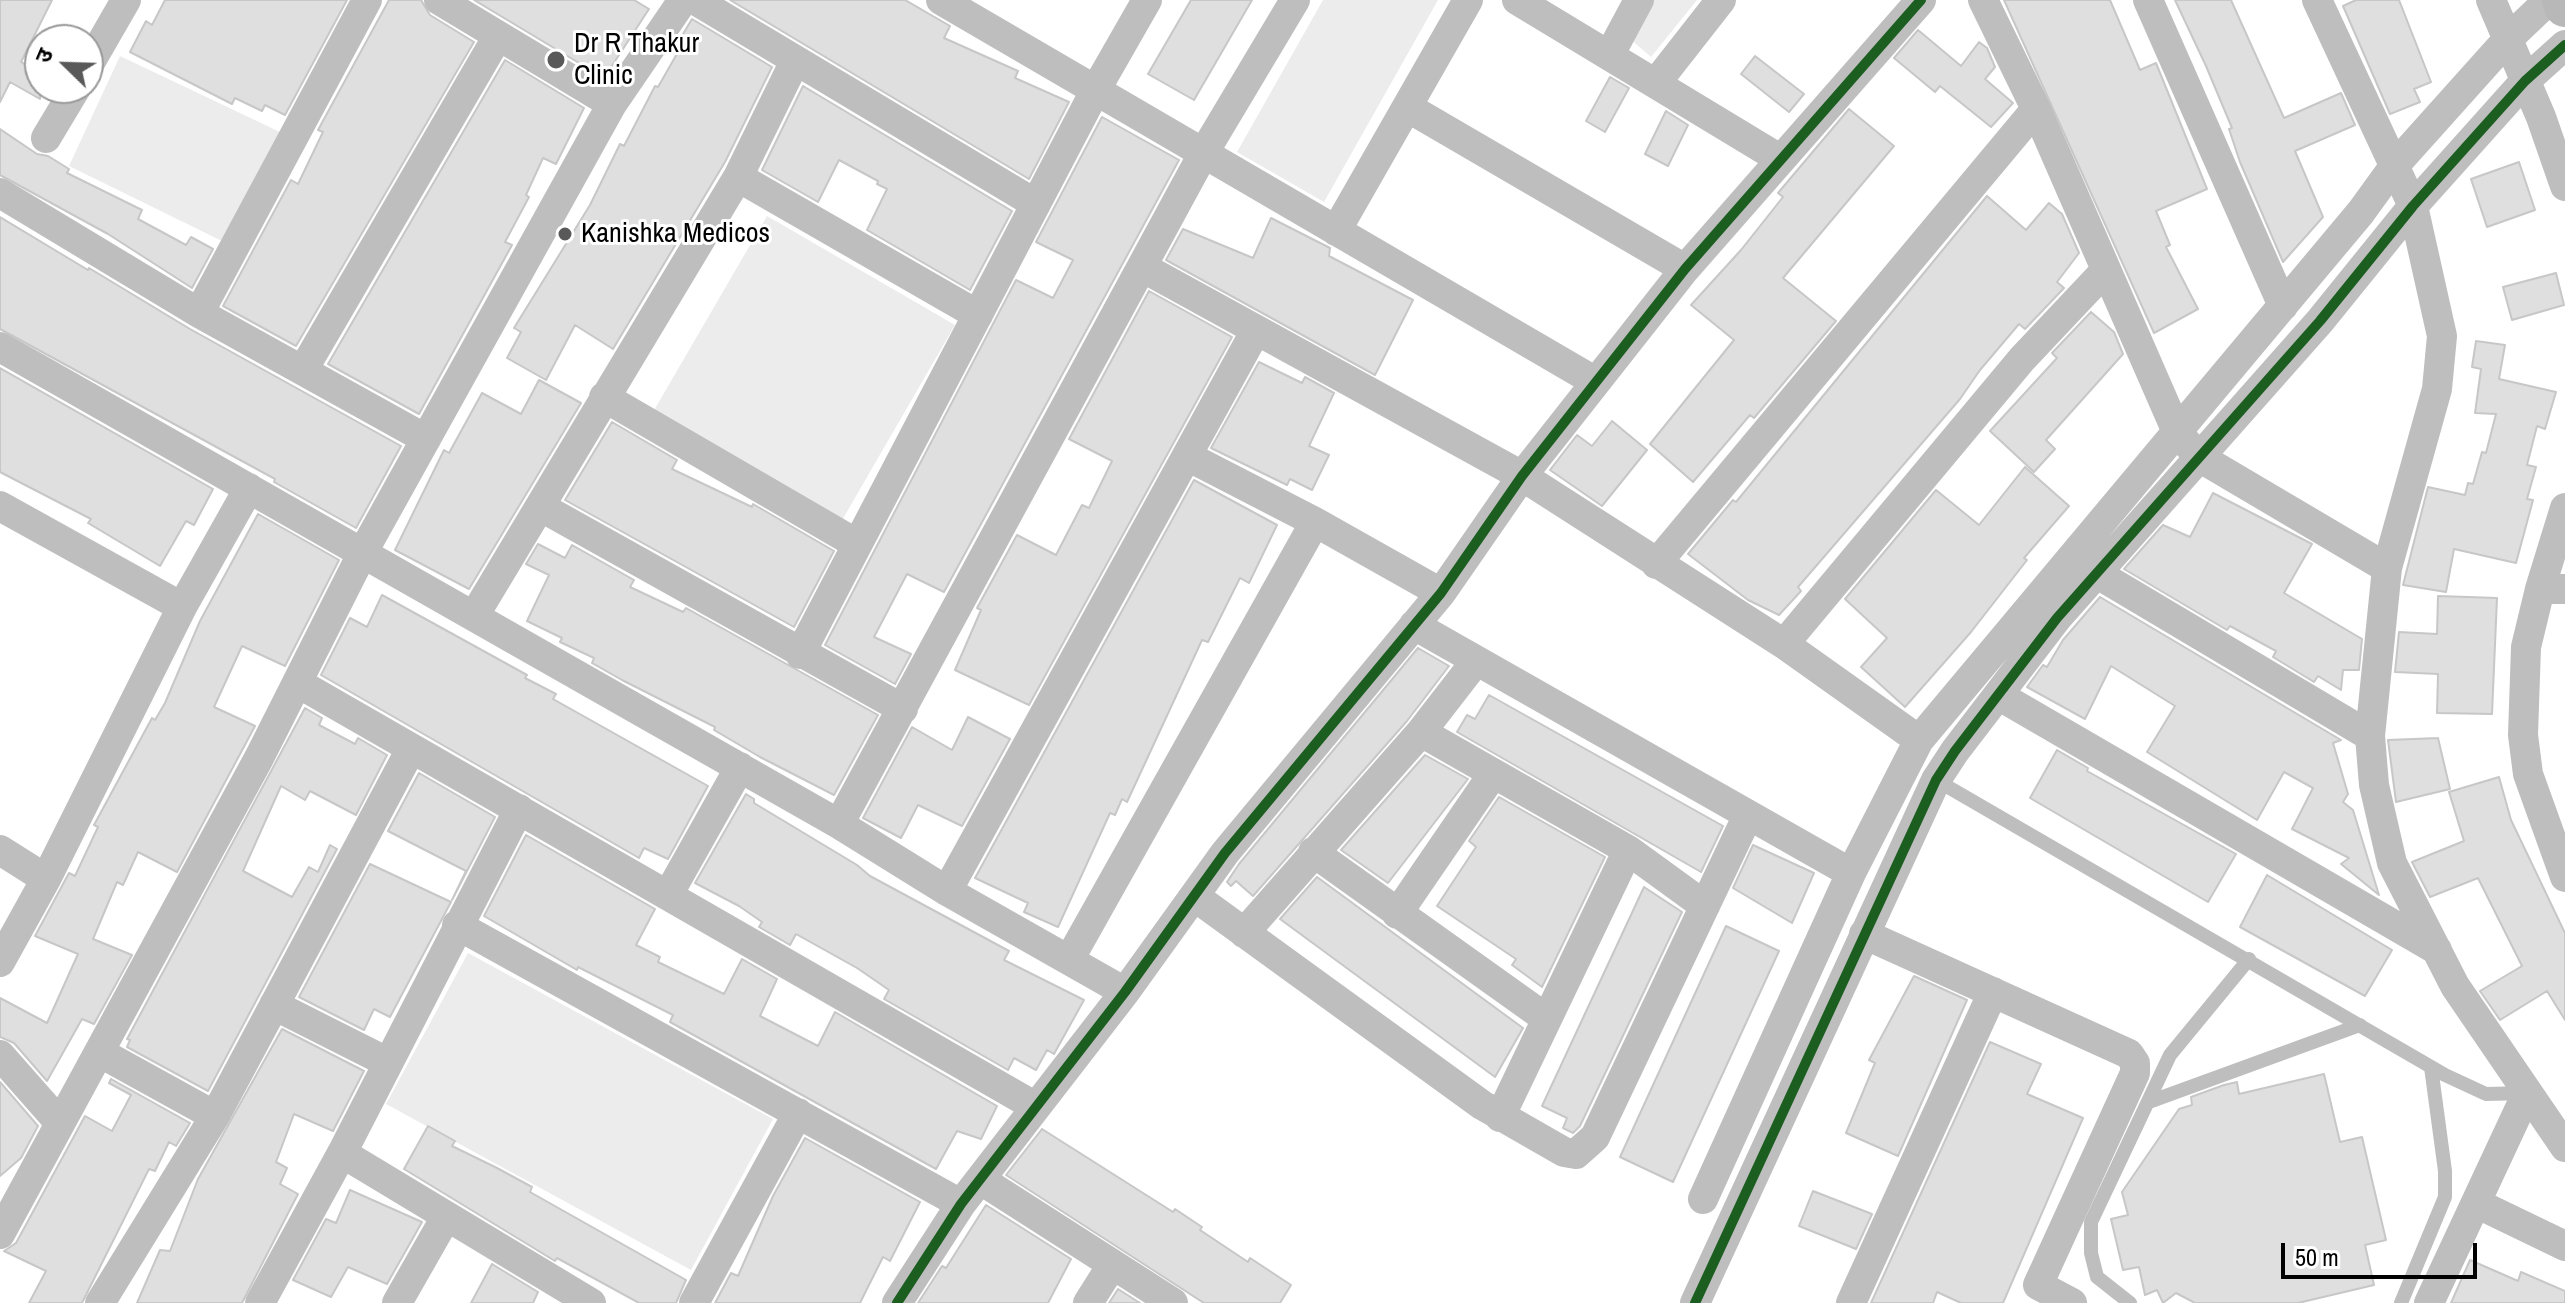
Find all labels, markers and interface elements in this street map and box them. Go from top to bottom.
north arrow [24,24,104,104]
place label: Dr R Thakur Clinic [574,27,699,93]
text: उ [27,44,60,67]
marker: Dr R Thakur Clinic [545,49,567,71]
place label: Kanishka Medicos [581,217,770,251]
marker: Kanishka Medicos [556,225,574,243]
scale bar [2285,1227,2481,1277]
text: 50 m [2295,1241,2339,1273]

